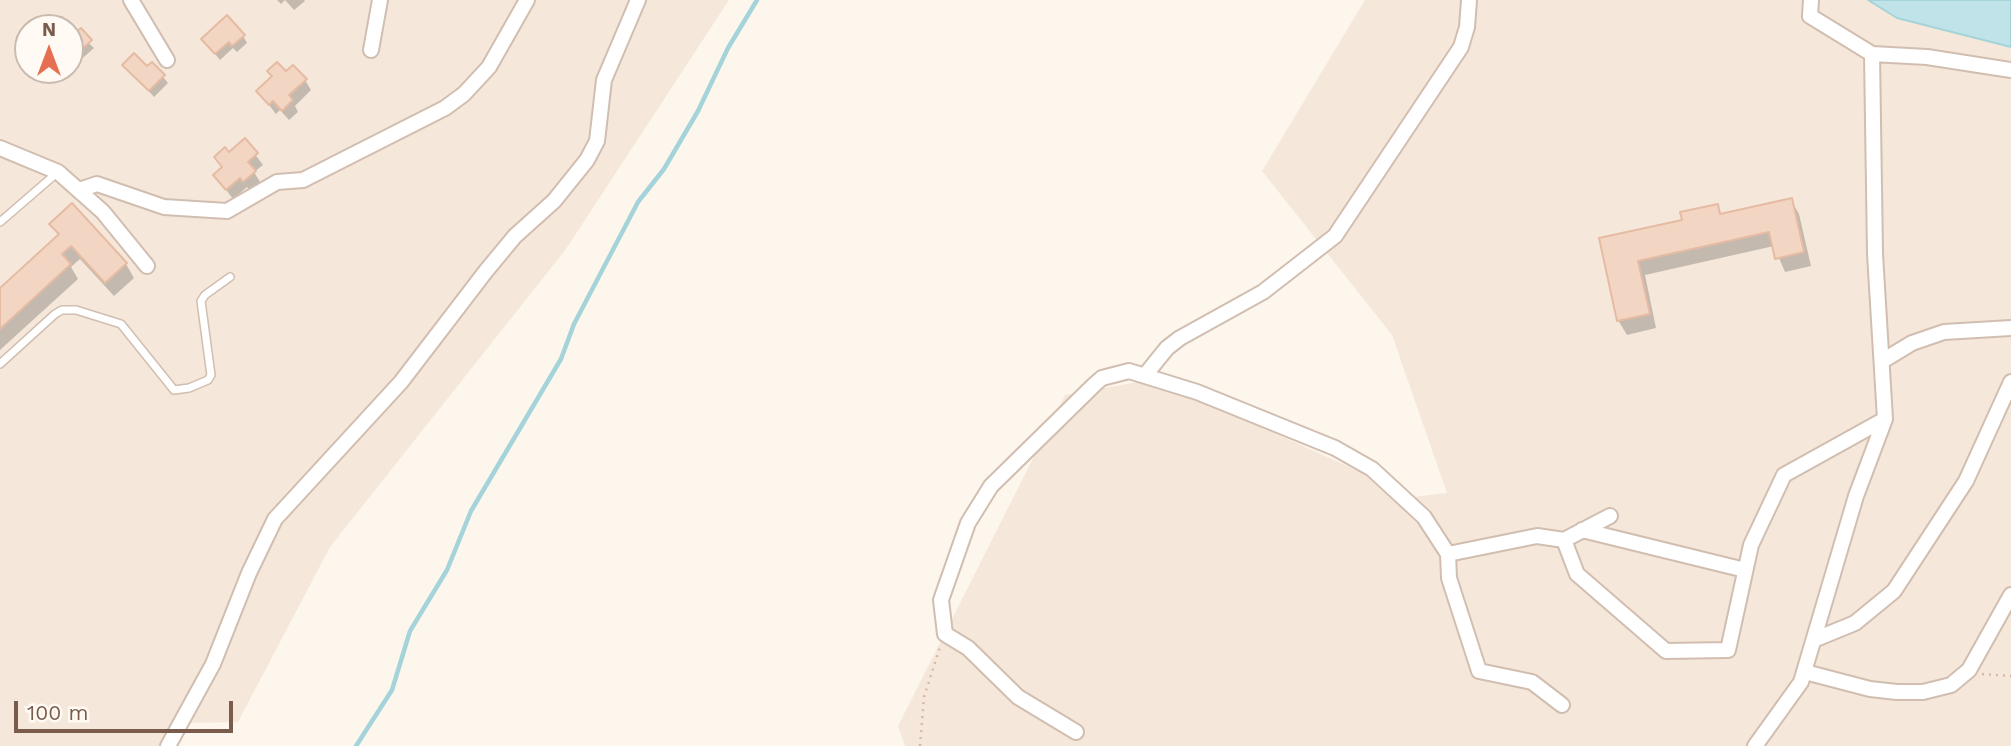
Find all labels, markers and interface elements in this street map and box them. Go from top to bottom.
north arrow [14,14,84,84]
text: N [42,18,56,41]
scale bar [18,686,236,730]
text: 100 m [27,700,89,725]

